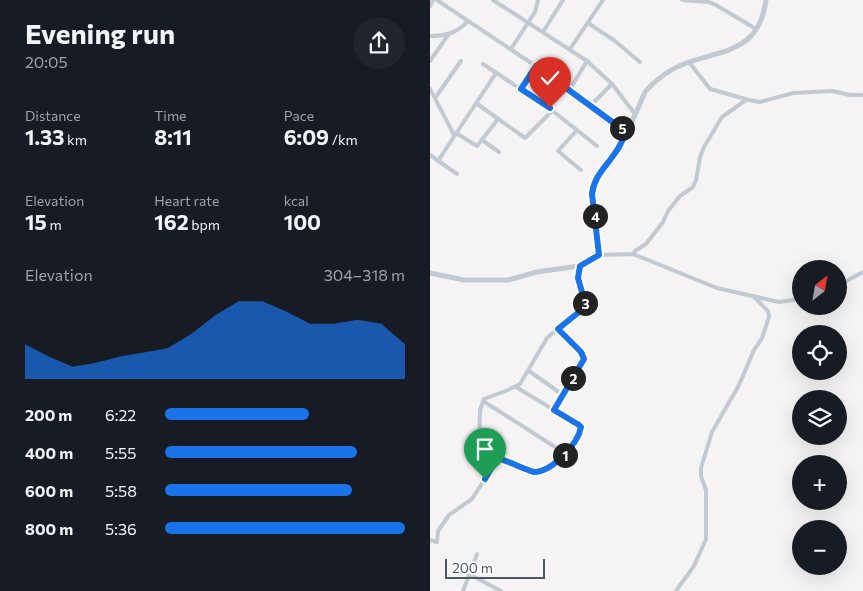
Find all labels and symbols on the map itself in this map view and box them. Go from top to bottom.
pin [529,57,571,108]
pin: 5 [610,116,634,140]
pin: 4 [582,204,608,228]
north arrow [792,260,848,315]
pin: 3 [572,290,598,316]
pin: 2 [560,366,586,390]
pin [464,428,506,479]
pin: 1 [552,442,578,468]
scale bar [445,556,545,579]

